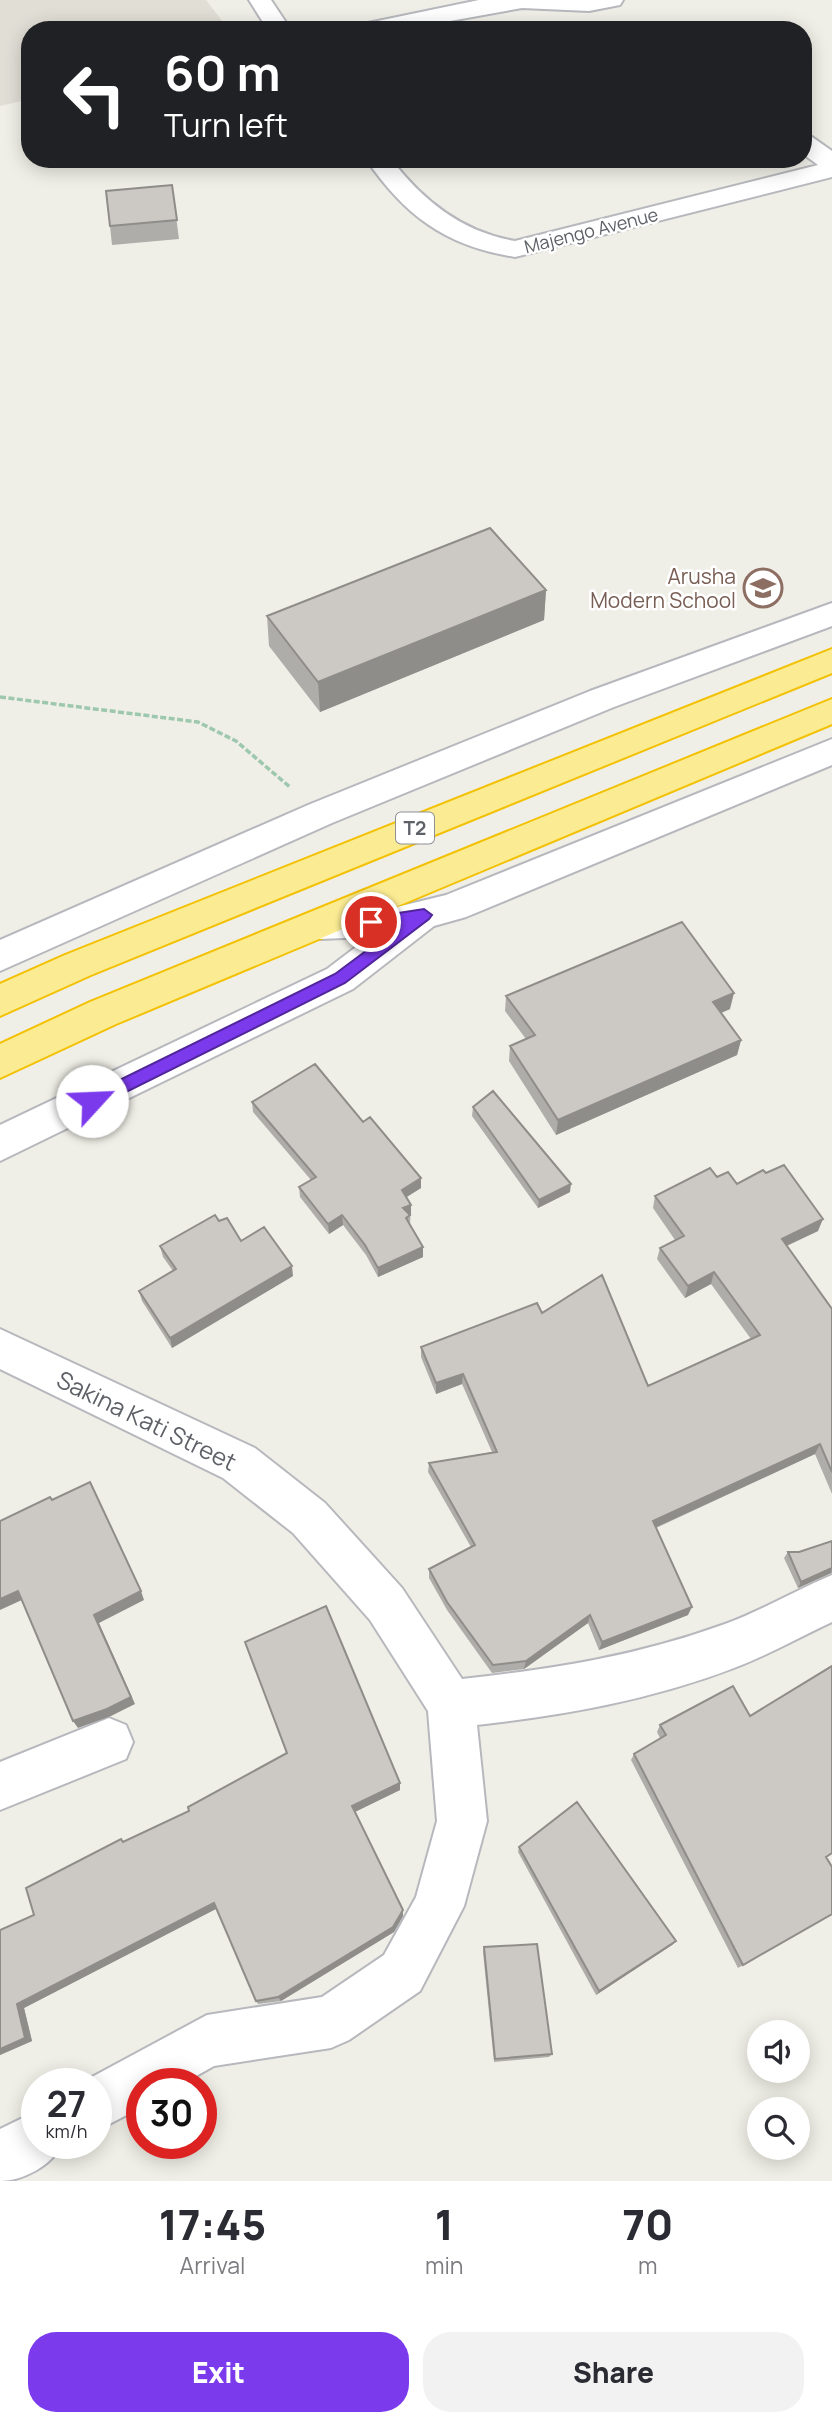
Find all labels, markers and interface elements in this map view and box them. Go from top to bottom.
text: 60 m [164,39,281,106]
icon: left [49,49,140,140]
text: Turn left [164,103,288,147]
street label: Majengo Avenue [522,202,660,258]
place label: Arusha Modern School [590,562,736,614]
school or university icon: Arusha Modern School [742,567,784,609]
road number: T2 [396,813,434,844]
pin [341,892,401,952]
icon: arrive [352,903,390,941]
position arrow [55,1064,129,1138]
street label: Sakina Kati Street [52,1362,242,1478]
map controls [747,2020,810,2160]
button: sound [747,2020,810,2083]
speed limit sign: 30 [126,2068,217,2159]
text: 27 [47,2080,86,2128]
button: search [747,2097,810,2160]
text: km/h [46,2119,87,2143]
text: 17:45 [159,2195,266,2253]
text: 1 [435,2195,454,2253]
text: 70 [622,2195,673,2253]
text: Arrival [180,2249,245,2281]
text: min [425,2249,463,2281]
text: m [638,2249,657,2281]
button: Exit [28,2332,409,2412]
button: Share [423,2332,804,2412]

